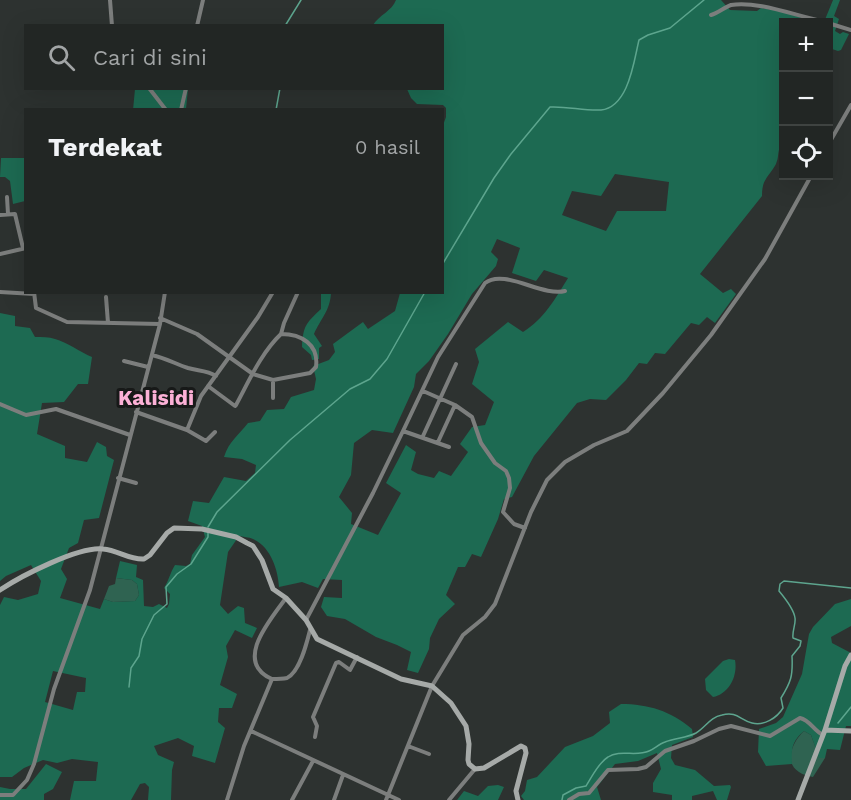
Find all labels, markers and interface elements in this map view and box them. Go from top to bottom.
map controls [779,18,833,180]
button: + [779,18,833,72]
search box [24,24,444,90]
icon: search [45,41,78,74]
text: Cari di sini [93,45,207,70]
button: − [779,72,833,126]
button: locate [779,126,833,180]
text: Terdekat [48,132,162,162]
text: 0 hasil [355,135,420,159]
district label: Kalisidi [118,385,194,410]

